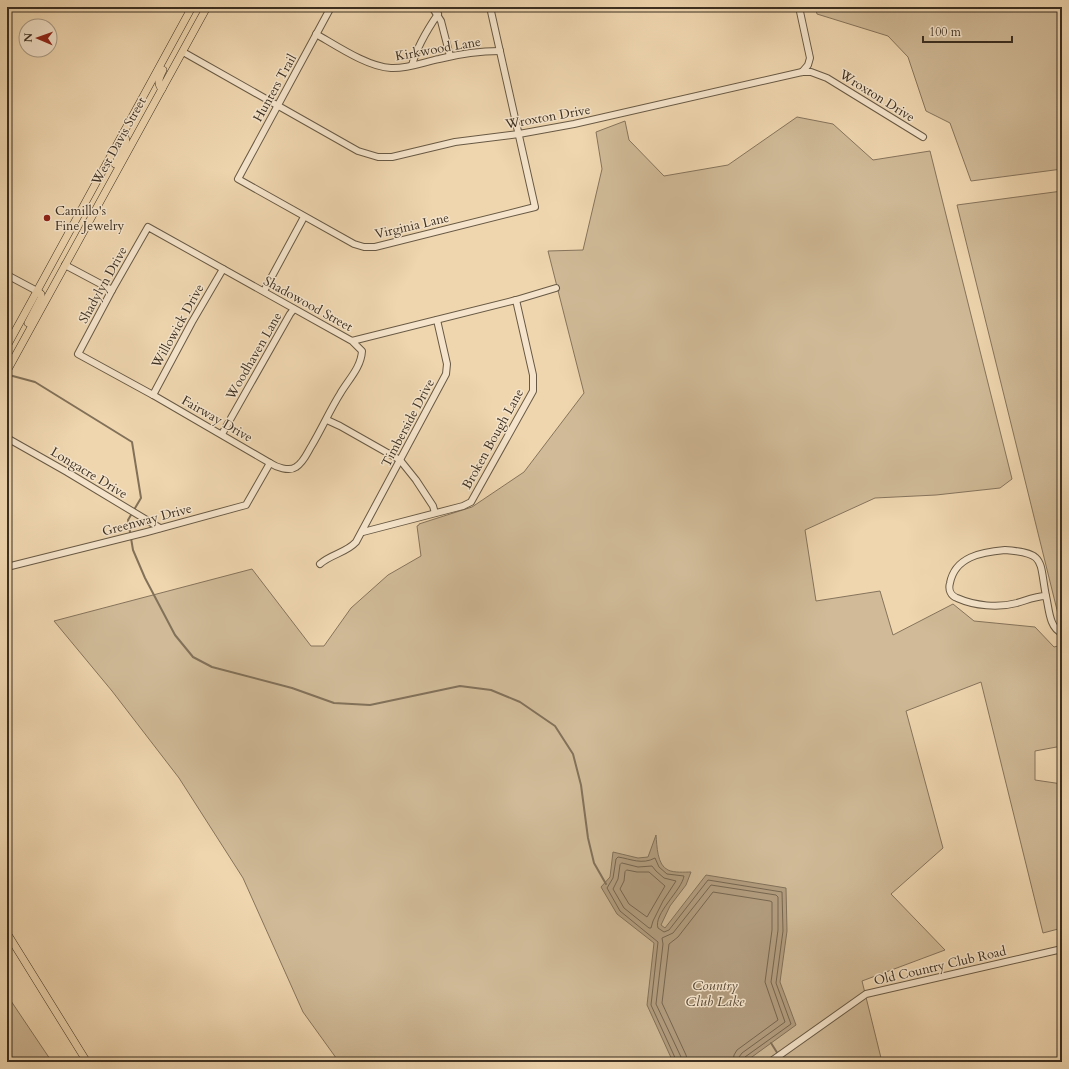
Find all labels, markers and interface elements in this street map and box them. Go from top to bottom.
north arrow [18,18,58,58]
scale bar [923,18,1012,44]
text: 100 m [929,24,962,40]
text: N [21,32,36,43]
street label: Kirkwood Lane [394,33,482,65]
street label: Hunters Trail [249,50,301,125]
street label: Wroxton Drive [835,65,918,126]
street label: West Davis Street [87,94,151,189]
street label: Wroxton Drive [503,101,592,134]
place label: Camillo's Fine Jewelry [55,202,125,235]
street label: Virginia Lane [373,209,451,243]
marker: Camillo's Fine Jewelry [42,213,52,223]
street label: Shadylyn Drive [74,243,132,327]
street label: Shadowood Street [260,272,356,336]
street label: Willowick Drive [147,281,209,372]
street label: Woodhaven Lane [221,309,286,404]
street label: Timberside Drive [377,376,439,470]
street label: Broken Bough Lane [458,386,528,492]
street label: Fairway Drive [178,391,256,447]
street label: Longacre Drive [47,443,131,503]
street label: Greenway Drive [100,499,194,541]
street label: Old Country Club Road [872,942,1008,990]
water label: Country Club Lake [686,976,745,1011]

